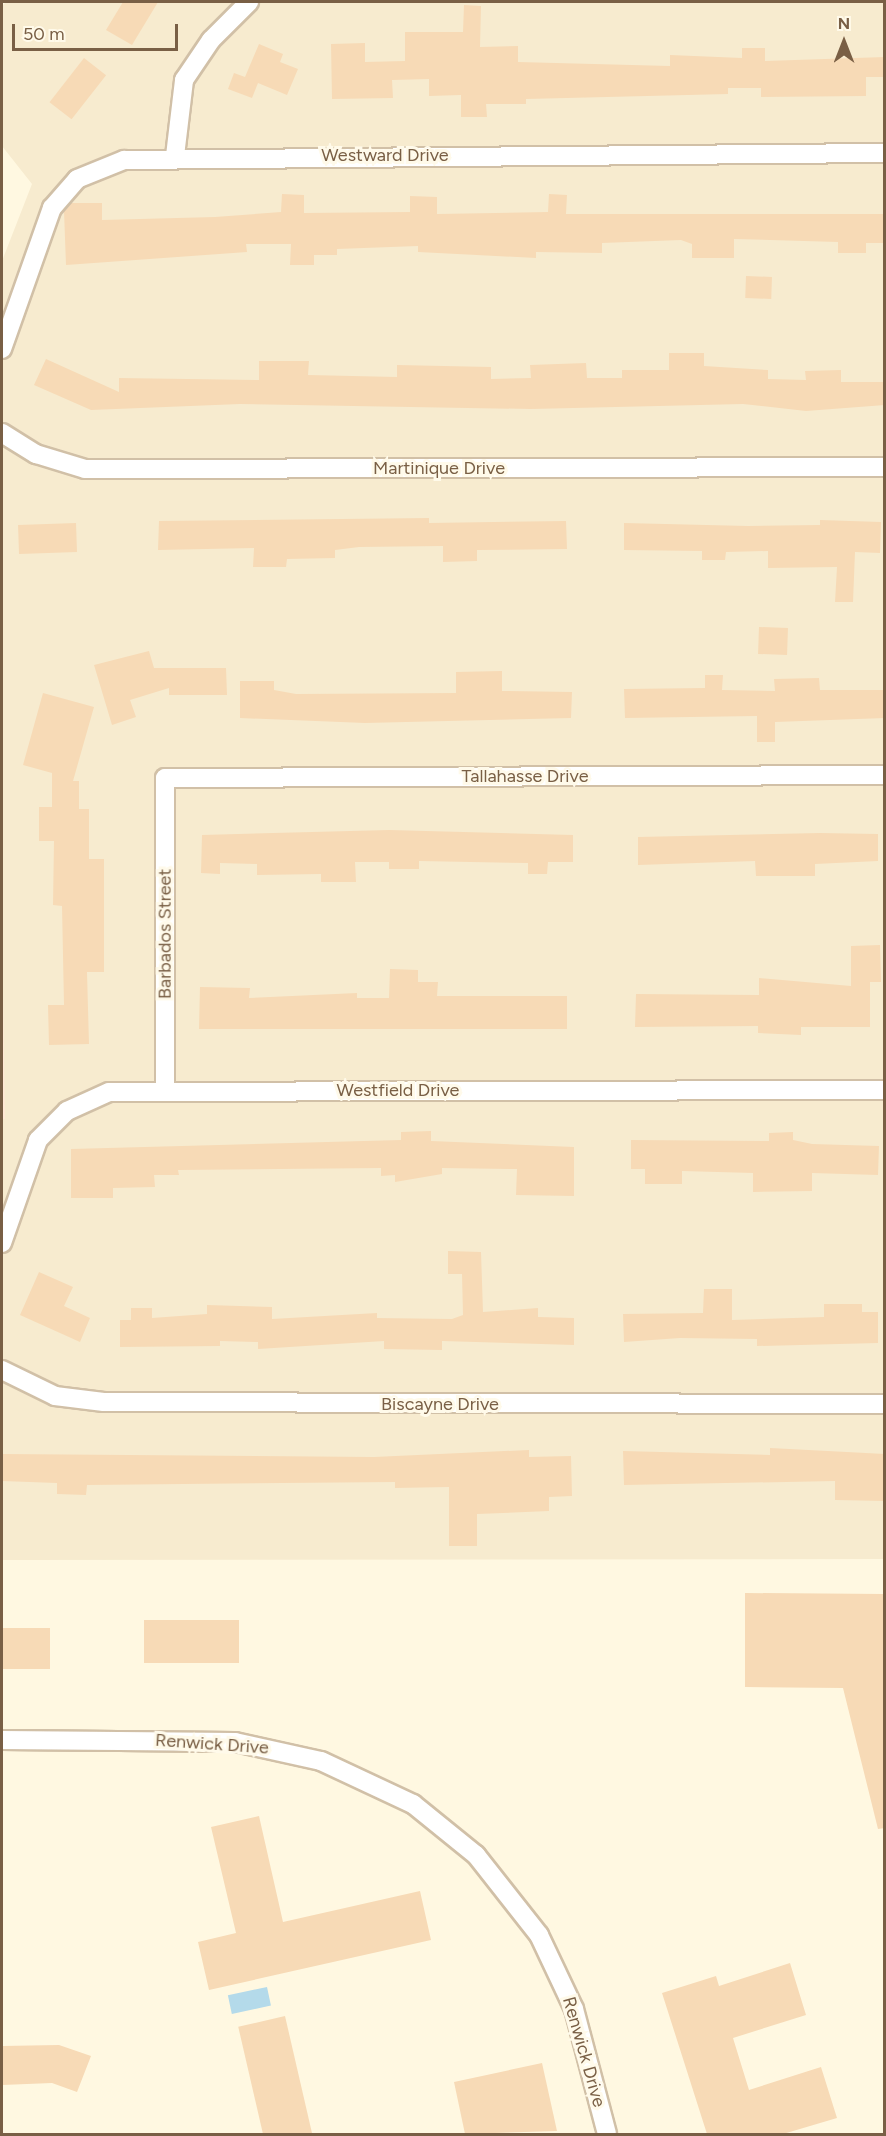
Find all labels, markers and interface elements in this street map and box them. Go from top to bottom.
scale bar [15,12,182,50]
north arrow [814,12,874,72]
text: N [838,14,850,33]
text: 50 m [23,23,65,45]
street label: Westward Drive [321,144,449,166]
street label: Martinique Drive [373,457,505,479]
street label: Tallahasse Drive [462,765,588,787]
street label: Barbados Street [154,869,176,999]
street label: Westfield Drive [337,1079,459,1101]
street label: Biscayne Drive [381,1393,499,1415]
street label: Renwick Drive [154,1729,270,1759]
street label: Renwick Drive [558,1994,610,2110]

